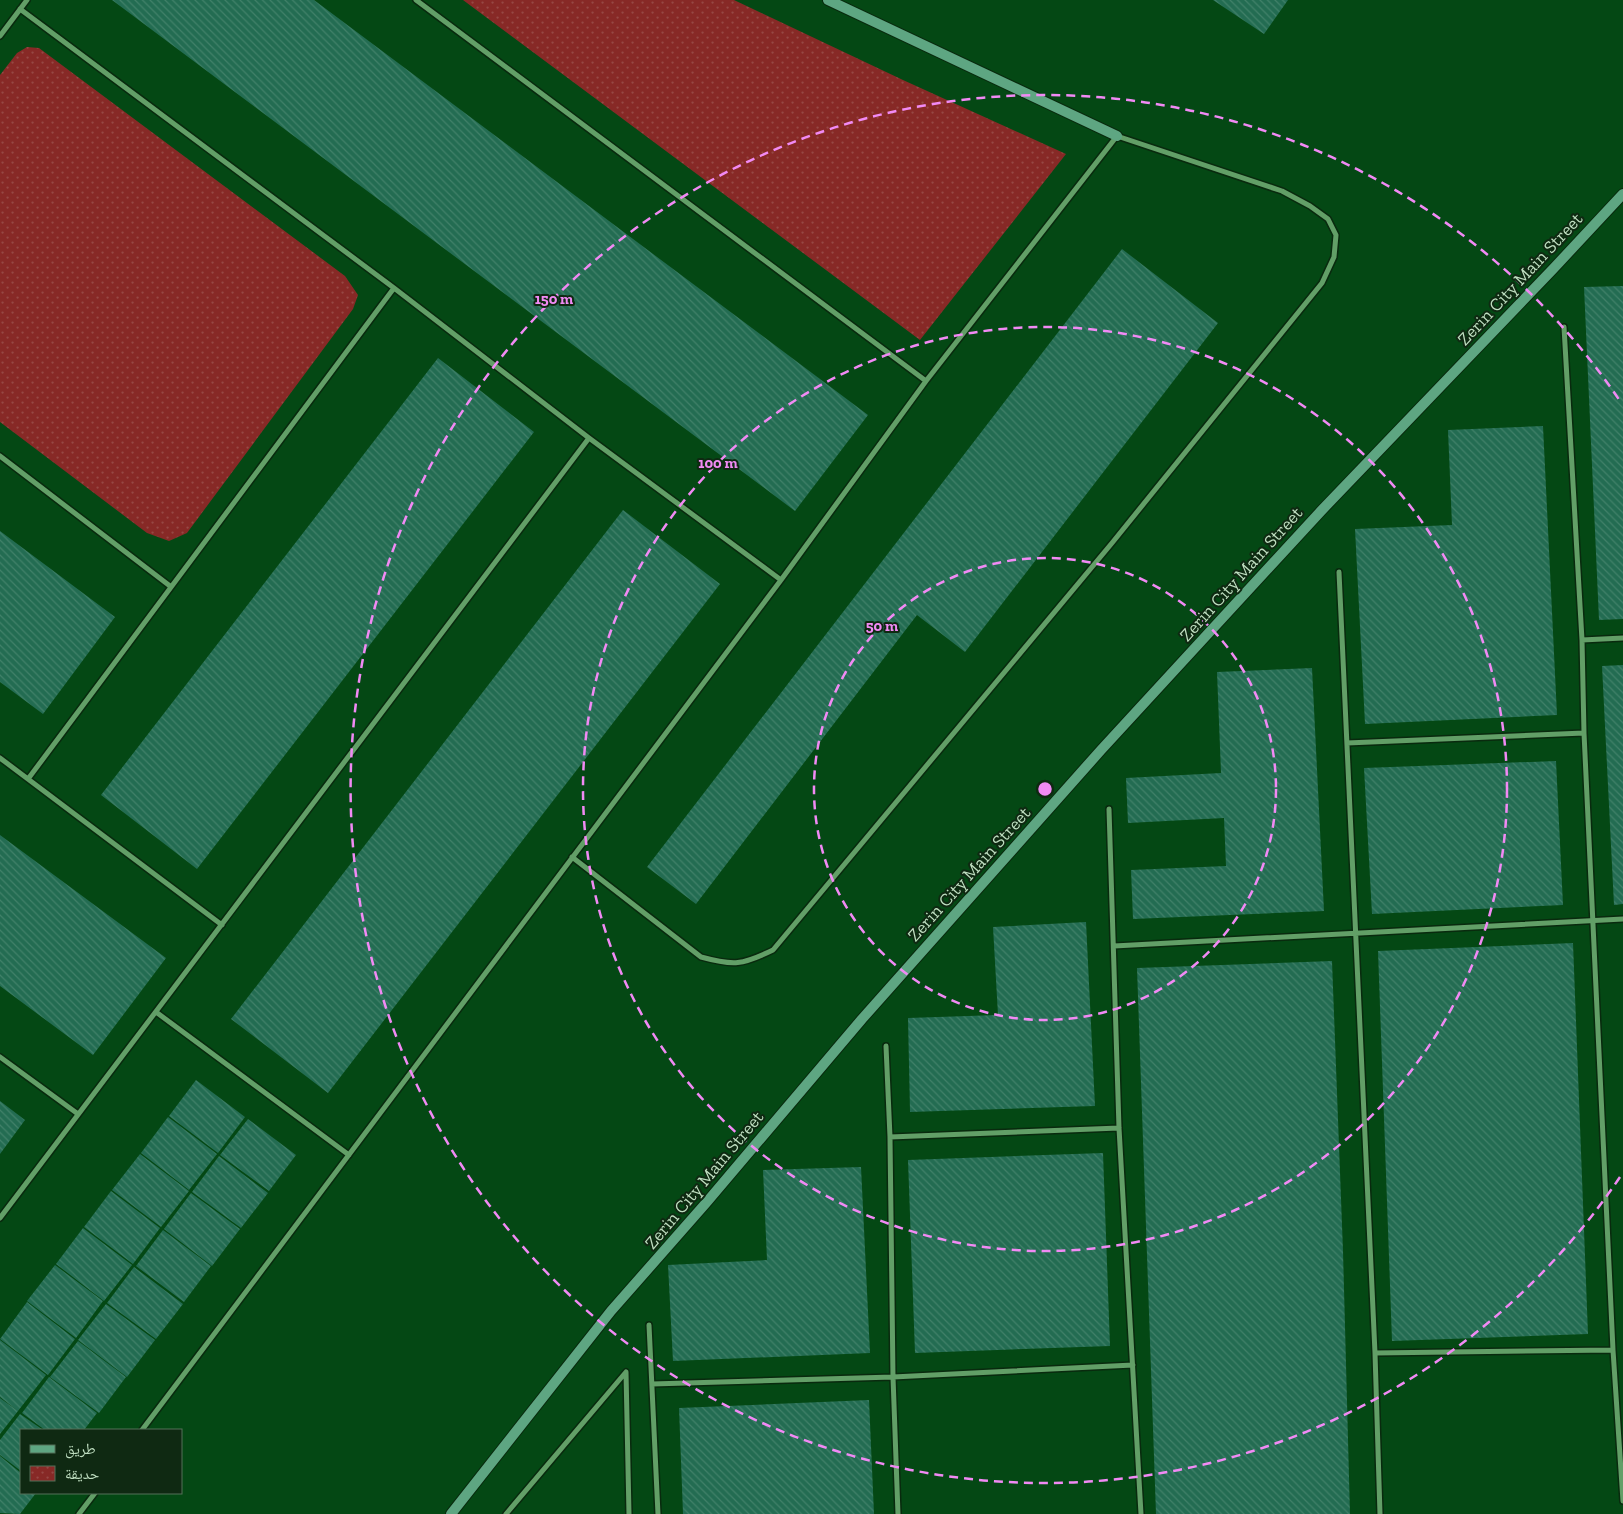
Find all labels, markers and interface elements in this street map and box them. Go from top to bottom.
street label: Zerin City Main Street [1453,208,1587,350]
text: 150 m [535,290,573,308]
text: 100 m [698,454,738,472]
street label: Zerin City Main Street [1175,502,1307,646]
text: 50 m [866,617,898,635]
centre of rings [1036,780,1054,798]
street label: Zerin City Main Street [903,802,1035,946]
street label: Zerin City Main Street [640,1106,768,1253]
legend [20,1429,182,1494]
text: طريق [65,1440,96,1459]
text: حديقة [65,1465,100,1483]

